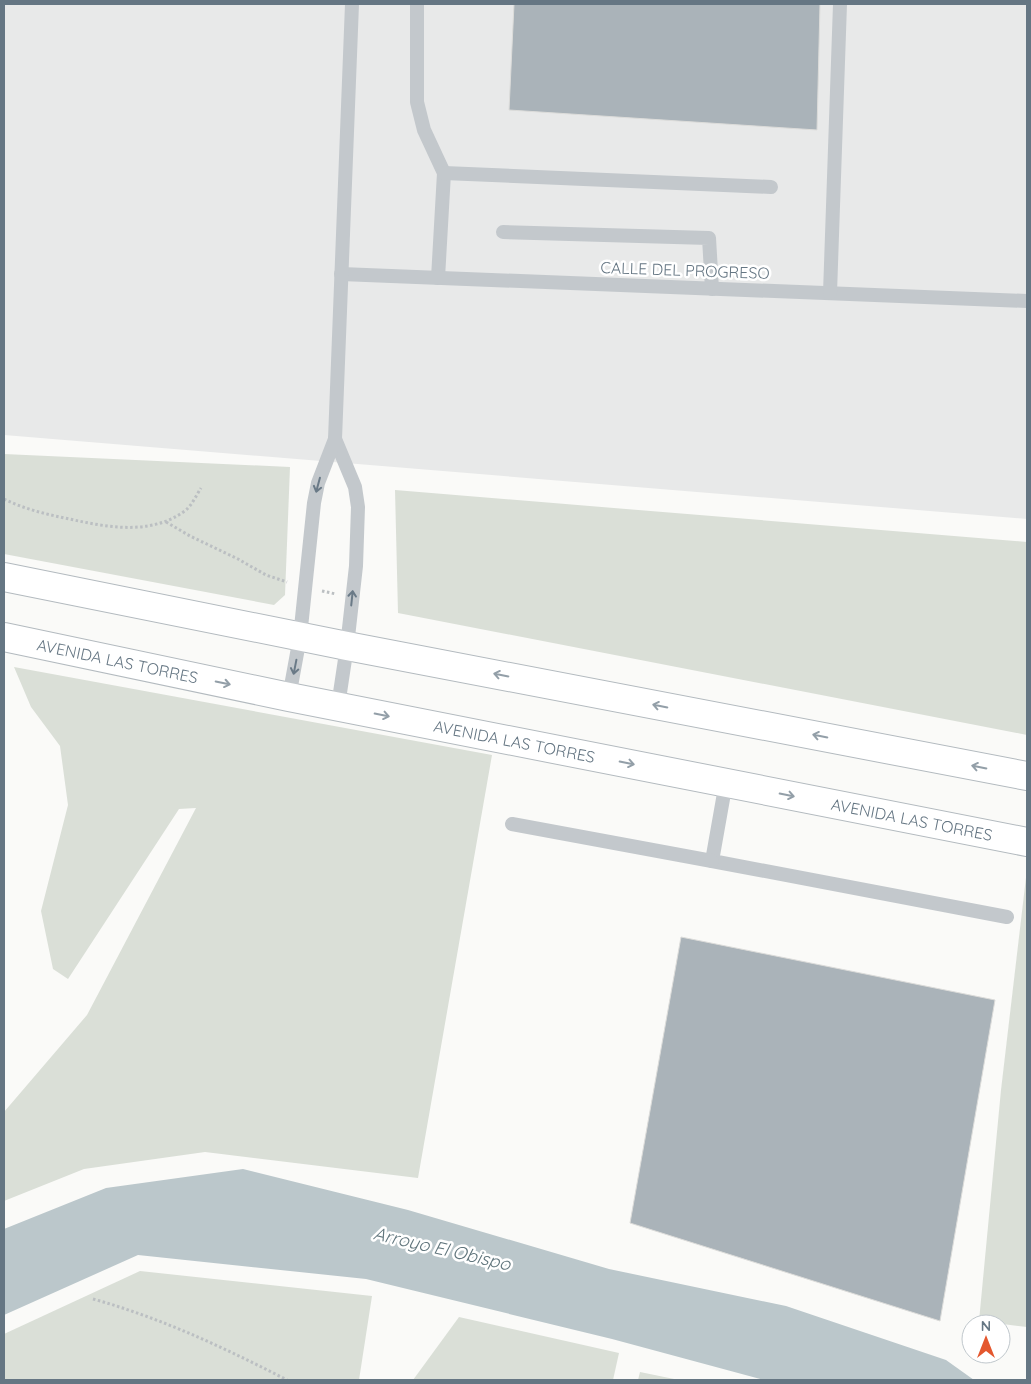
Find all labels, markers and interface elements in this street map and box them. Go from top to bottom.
street label: CALLE DEL PROGRESO [600,257,770,283]
one-way arrow [313,476,322,492]
one-way arrow [347,590,357,606]
street label: AVENIDA LAS TORRES [35,634,200,688]
one-way arrow [289,659,299,675]
one-way arrow [493,670,509,680]
one-way arrow [214,679,230,688]
one-way arrow [653,700,669,710]
one-way arrow [374,710,390,720]
street label: AVENIDA LAS TORRES [432,716,597,767]
one-way arrow [812,731,828,740]
one-way arrow [619,759,635,768]
one-way arrow [972,761,988,771]
one-way arrow [778,790,794,800]
street label: AVENIDA LAS TORRES [830,794,994,845]
water label: Arroyo El Obispo [371,1222,514,1276]
north arrow [961,1314,1011,1364]
text: N [981,1317,991,1335]

